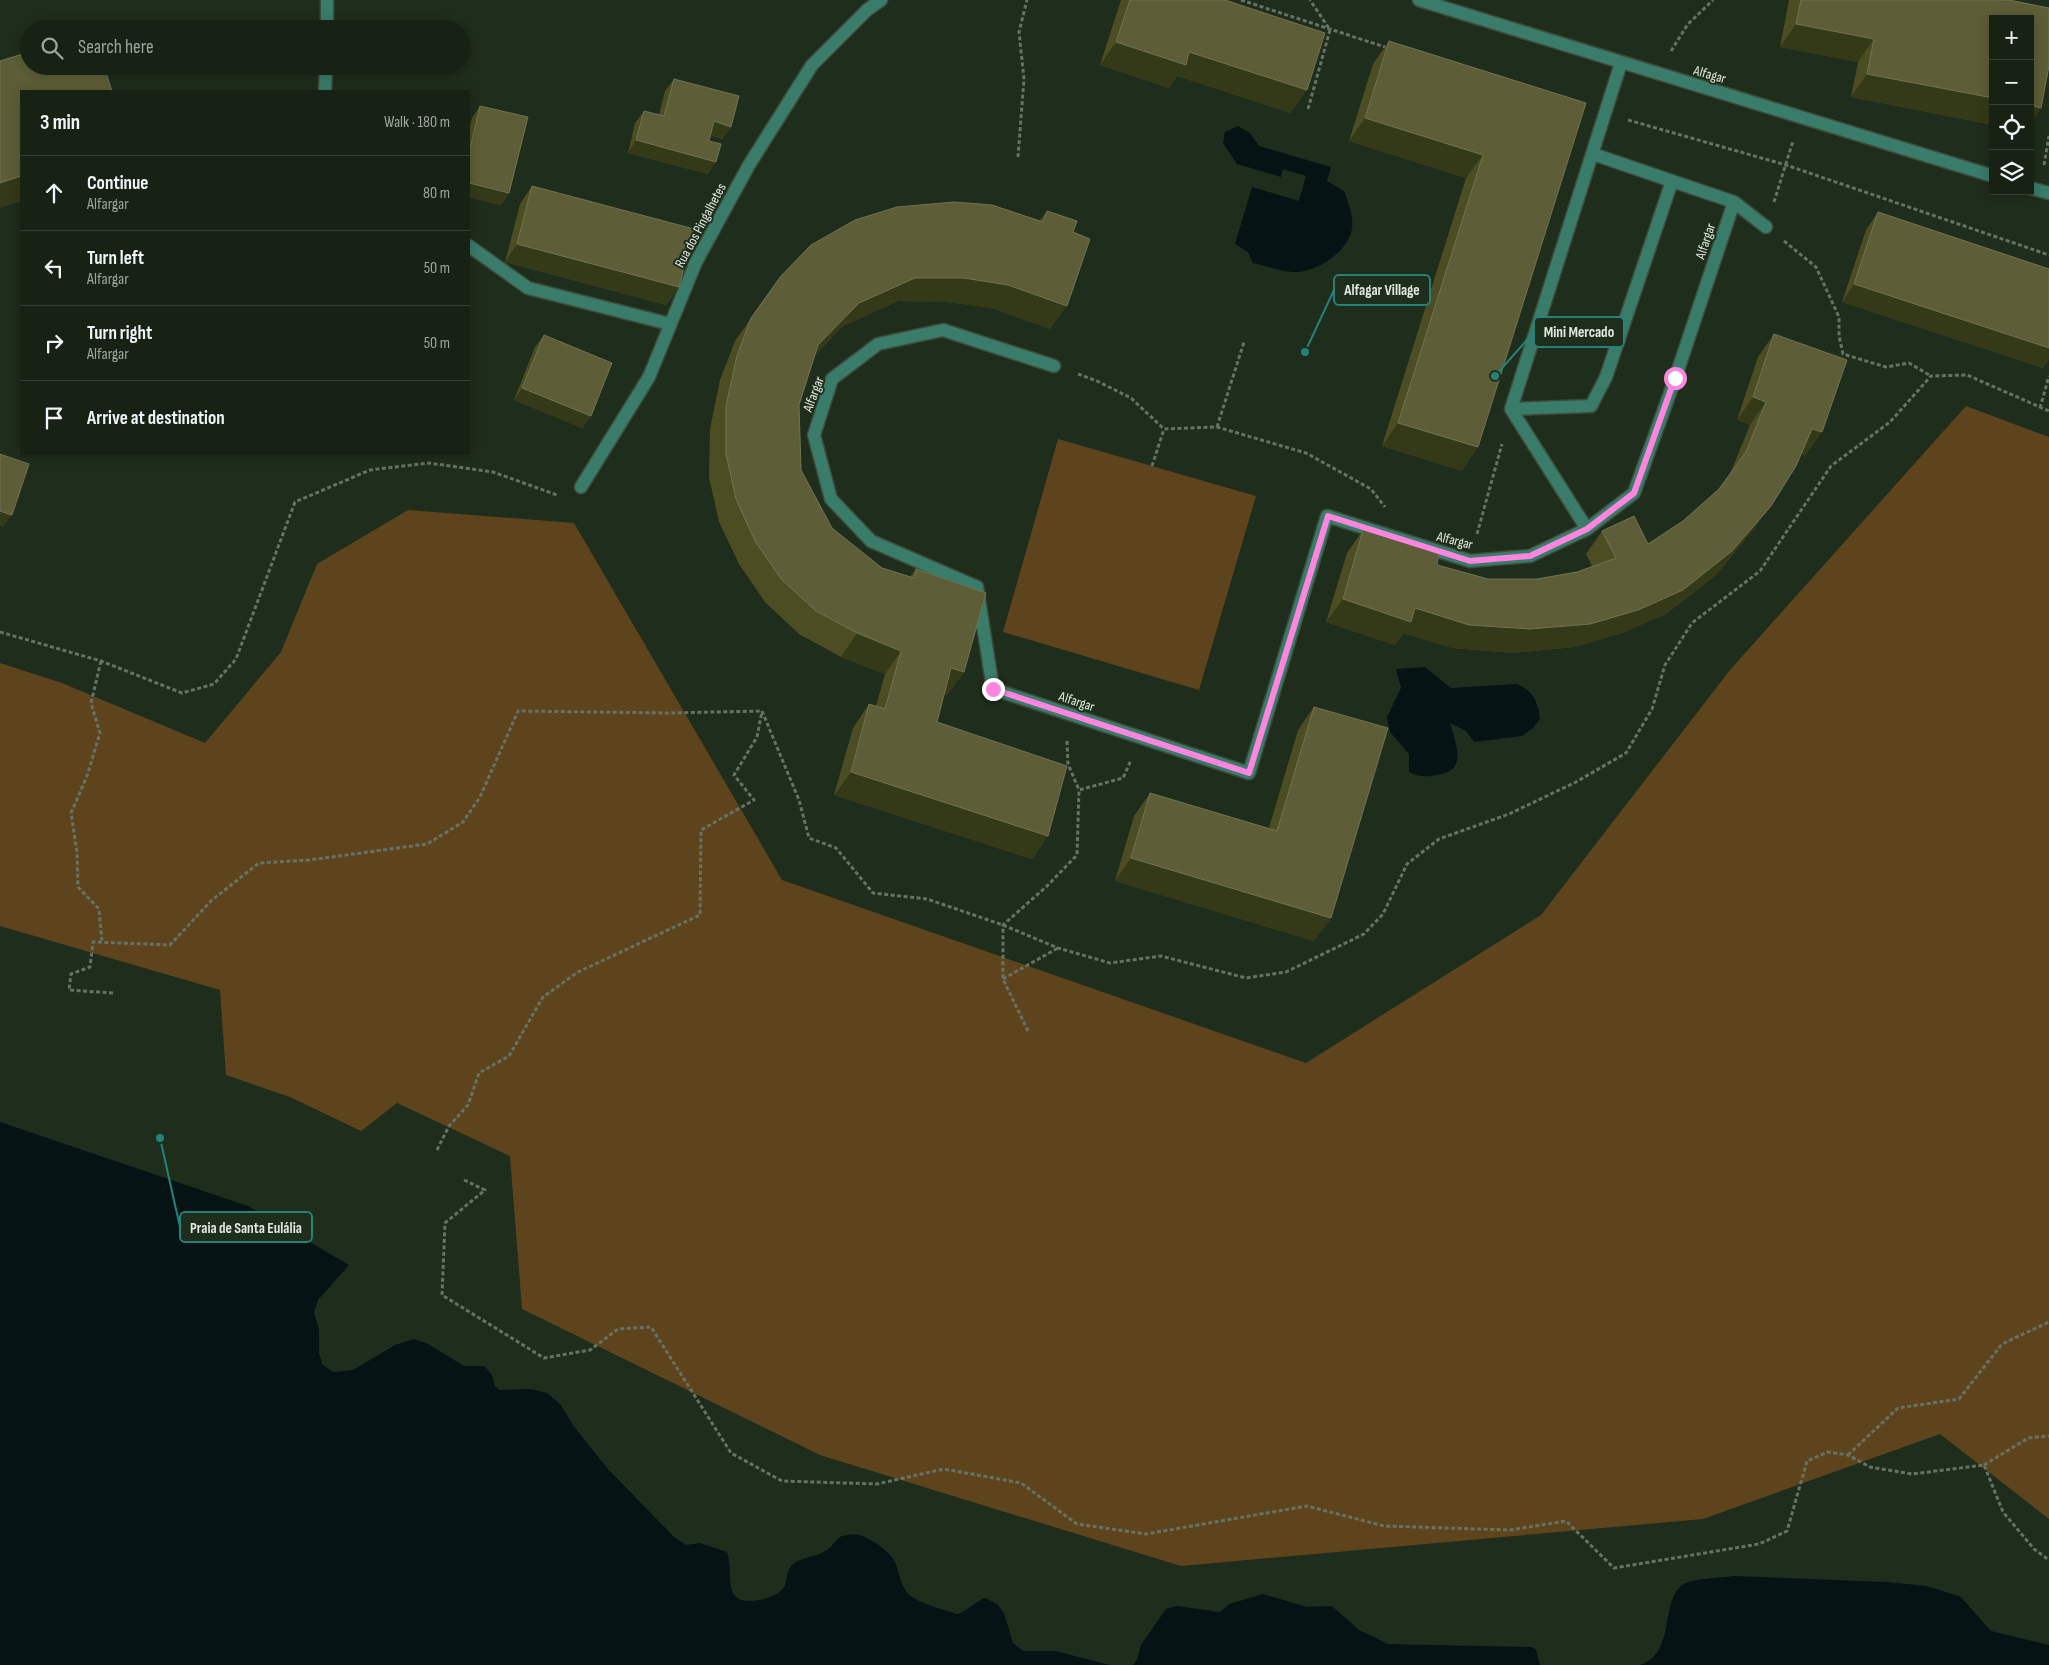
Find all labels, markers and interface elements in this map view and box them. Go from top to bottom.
map controls [1989,15,2034,195]
button: + [1989,15,2034,60]
search box [20,20,470,75]
icon: search [38,34,66,62]
text: Search here [78,36,154,59]
button: − [1989,60,2034,105]
street label: Alfagar [1691,62,1728,87]
button: locate [1989,105,2034,150]
text: 3 min [40,110,80,135]
text: Walk · 180 m [384,113,450,132]
button: layers [1989,150,2034,195]
text: Continue [87,172,148,195]
icon: ahead [40,179,68,207]
street label: Rua dos Pingalhetes [671,180,730,270]
text: 80 m [423,184,450,203]
text: Alfargar [87,195,129,214]
street label: Alfargar [1691,221,1719,262]
text: Turn left [87,247,144,270]
icon: left [40,254,68,282]
text: 50 m [424,259,450,278]
text: Alfargar [87,270,129,289]
callout: Alfagar Village [1334,275,1430,305]
text: Alfagar Village [1343,281,1420,300]
callout: Mini Mercado [1534,317,1624,347]
text: Turn right [87,322,152,345]
text: Mini Mercado [1544,323,1614,342]
icon: right [40,329,68,357]
text: 50 m [424,334,450,353]
text: Alfargar [87,345,129,364]
route start [1664,367,1687,390]
street label: Alfargar [799,374,828,415]
icon: arrive [40,404,68,432]
text: Arrive at destination [87,407,225,430]
street label: Alfargar [1434,528,1475,553]
route end [982,678,1005,701]
street label: Alfargar [1056,687,1097,715]
callout: Praia de Santa Eulália [180,1212,312,1242]
text: Praia de Santa Eulália [190,1219,302,1238]

